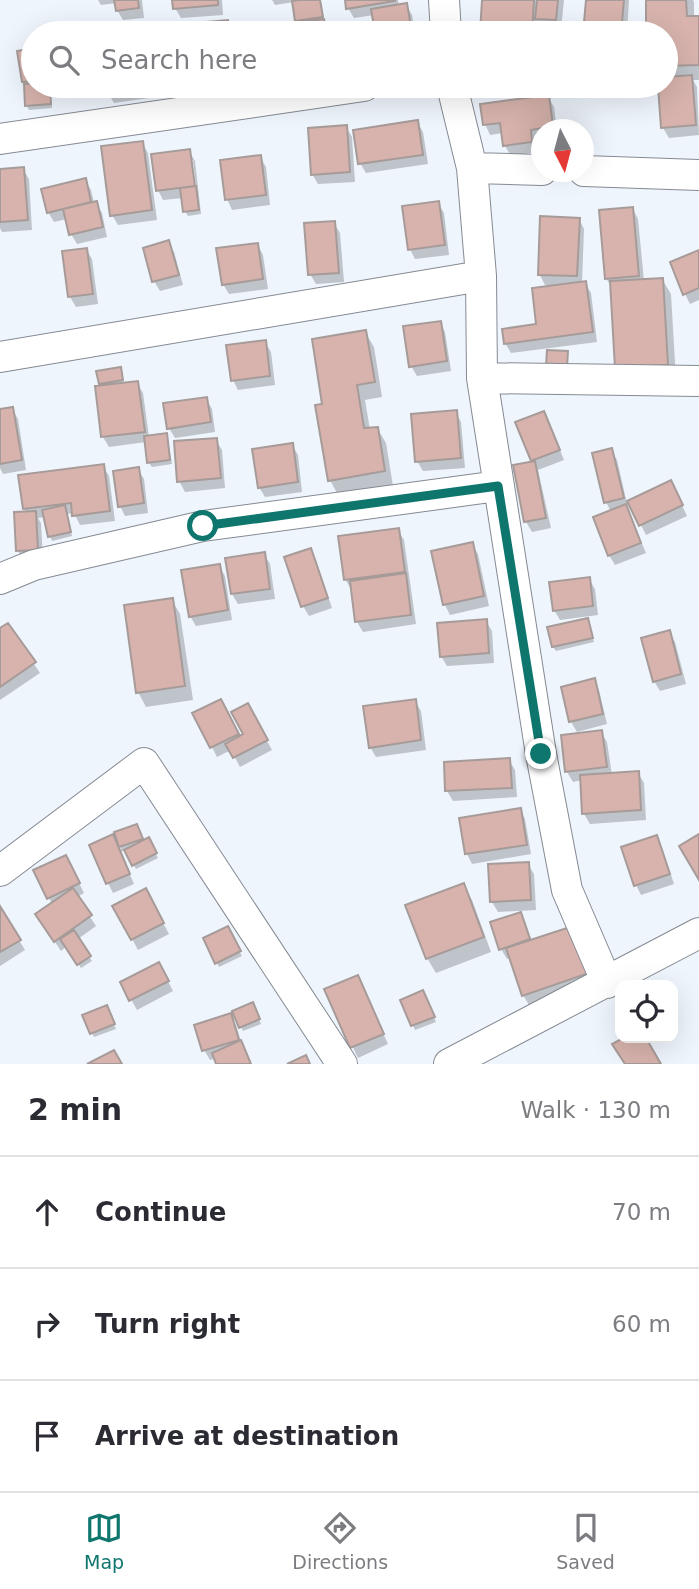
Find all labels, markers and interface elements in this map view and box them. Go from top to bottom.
search box [21,21,678,98]
icon: search [45,41,83,79]
text: Search here [101,45,257,75]
north arrow [531,119,594,182]
route start [187,510,218,541]
route end [525,738,556,769]
map controls [615,980,678,1043]
button: locate [615,980,678,1043]
text: 2 min [28,1092,122,1127]
text: Walk · 130 m [520,1097,671,1123]
icon: ahead [28,1193,66,1231]
text: Continue [95,1197,226,1227]
text: 70 m [612,1199,671,1225]
icon: right [28,1305,66,1343]
text: Turn right [95,1309,240,1339]
text: 60 m [612,1311,671,1337]
icon: arrive [28,1417,66,1455]
text: Arrive at destination [95,1421,399,1451]
tab: Map [84,1509,124,1573]
tab: Directions [292,1509,388,1573]
tab: Saved [556,1509,615,1573]

